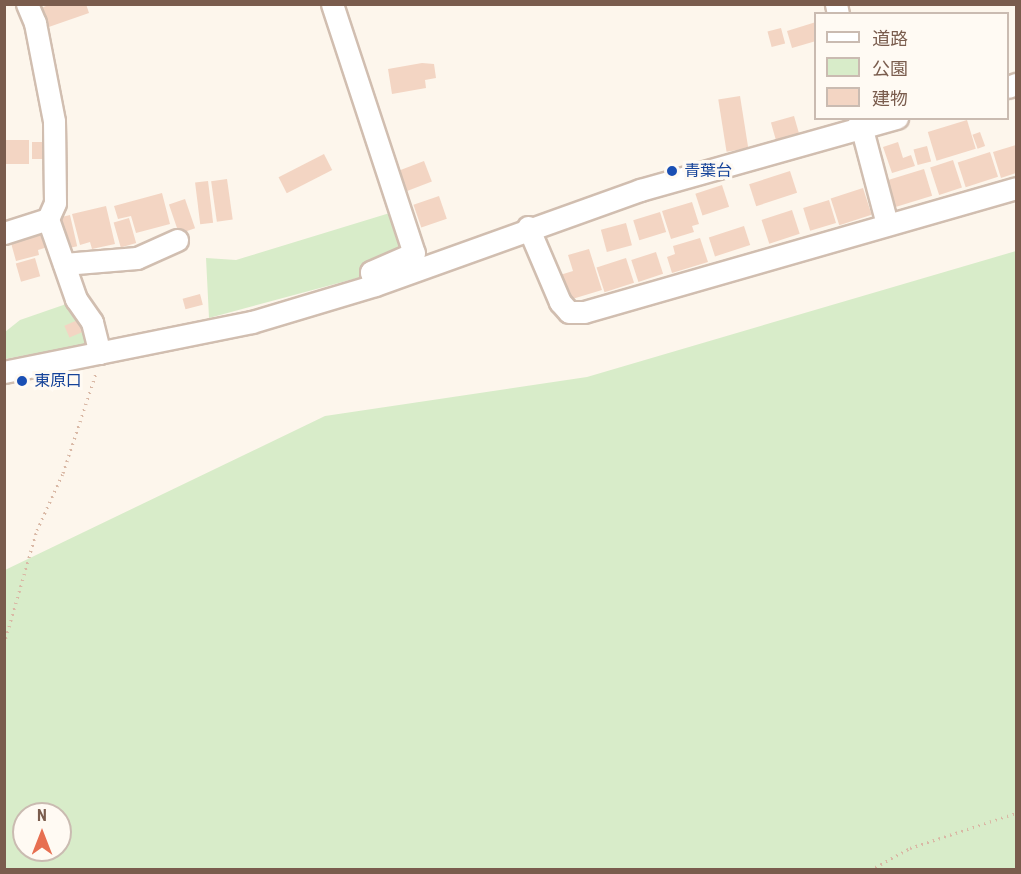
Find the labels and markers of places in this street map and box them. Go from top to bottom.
place label: 青葉台 [684,161,732,181]
marker: 青葉台 [665,164,679,178]
place label: 東原口 [34,371,82,391]
marker: 東原口 [15,374,29,388]

